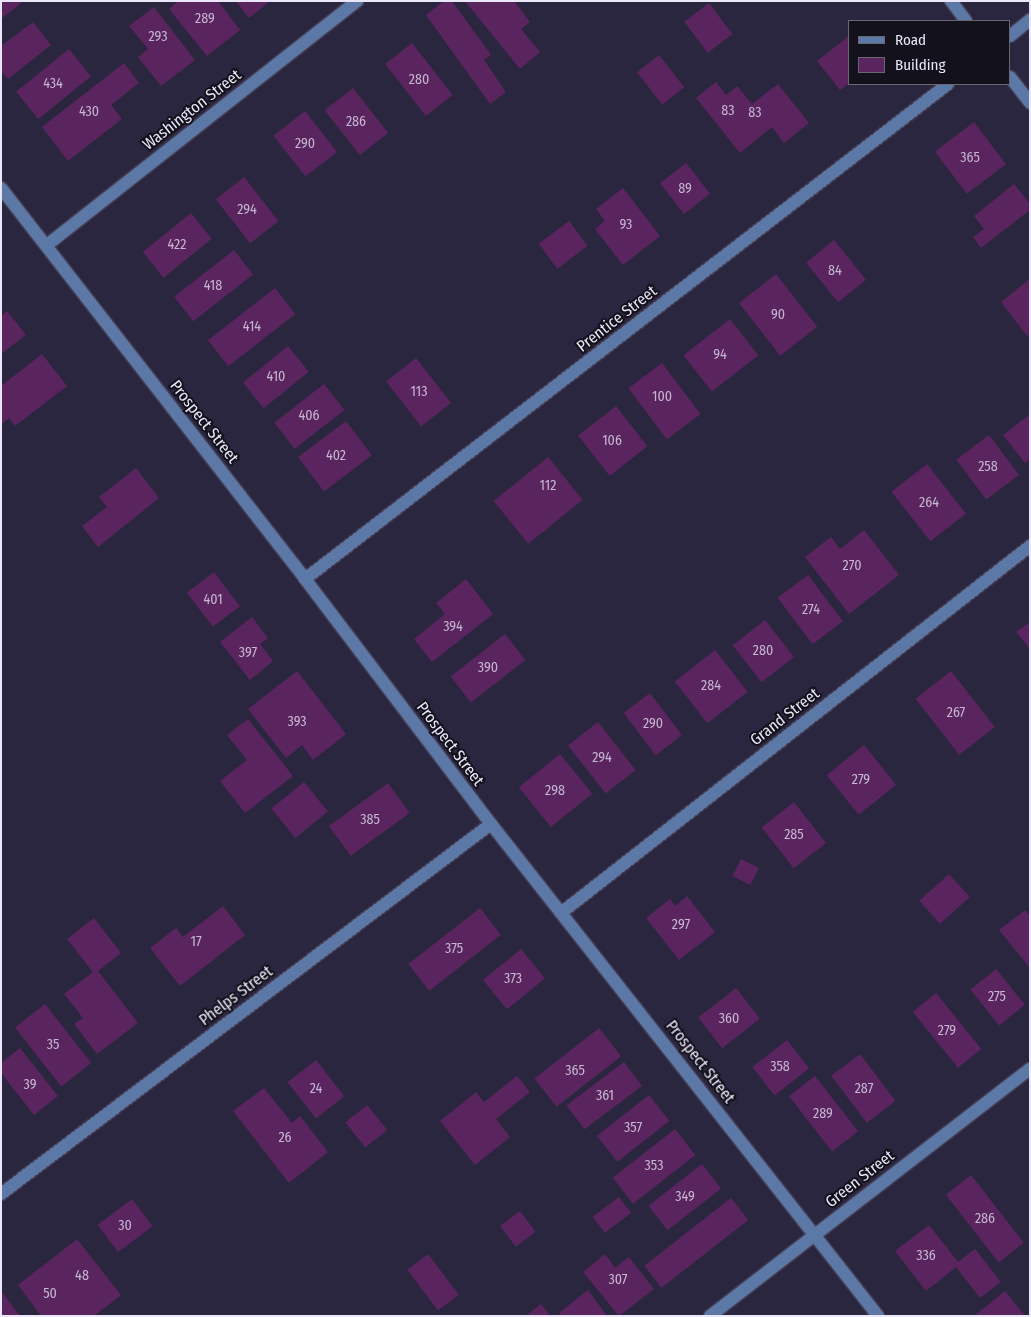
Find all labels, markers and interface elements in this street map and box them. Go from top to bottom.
house number: 289 [195,11,215,27]
legend [848,20,1011,85]
house number: 293 [149,29,167,45]
text: Road [895,31,926,49]
text: Building [895,56,946,74]
street label: Washington Street [139,66,245,154]
house number: 280 [409,72,429,88]
house number: 434 [43,76,63,92]
house number: 83 [721,103,735,119]
house number: 430 [79,104,99,120]
house number: 83 [748,105,762,121]
house number: 286 [346,114,366,130]
house number: 290 [295,136,315,152]
house number: 365 [960,150,980,166]
house number: 89 [678,181,692,197]
house number: 294 [237,202,257,218]
house number: 93 [620,217,632,233]
house number: 422 [168,237,186,253]
house number: 84 [828,263,842,279]
house number: 418 [204,278,222,294]
street label: Prentice Street [573,282,661,356]
house number: 90 [771,307,785,323]
house number: 414 [243,319,261,335]
house number: 94 [713,347,727,363]
house number: 410 [267,369,285,385]
street label: Prospect Street [166,377,242,467]
house number: 113 [410,384,428,400]
house number: 100 [652,389,672,405]
house number: 406 [298,408,320,424]
house number: 106 [602,433,622,449]
house number: 402 [326,448,346,464]
house number: 258 [978,459,998,475]
house number: 112 [540,478,556,494]
house number: 264 [919,495,939,511]
house number: 270 [843,558,861,574]
house number: 401 [203,592,223,608]
house number: 274 [802,602,820,618]
house number: 394 [443,619,463,635]
house number: 280 [753,643,773,659]
house number: 397 [239,645,257,661]
house number: 390 [478,660,498,676]
house number: 284 [701,678,721,694]
street label: Grand Street [747,684,823,750]
street label: Prospect Street [412,698,488,790]
house number: 267 [947,705,965,721]
house number: 393 [288,714,306,730]
house number: 290 [643,716,663,732]
house number: 294 [592,750,612,766]
house number: 279 [852,772,870,788]
house number: 298 [545,783,565,799]
house number: 385 [360,812,380,828]
house number: 285 [784,827,804,843]
house number: 297 [672,917,690,933]
house number: 17 [190,934,202,950]
house number: 375 [445,941,463,957]
street label: Phelps Street [195,962,277,1030]
house number: 373 [504,971,522,987]
house number: 275 [988,989,1006,1005]
house number: 360 [719,1011,739,1027]
street label: Prospect Street [662,1017,738,1107]
house number: 279 [938,1023,956,1039]
house number: 35 [47,1037,59,1053]
house number: 358 [770,1059,790,1075]
house number: 365 [565,1063,585,1079]
house number: 39 [24,1077,36,1093]
house number: 24 [310,1081,322,1097]
house number: 287 [855,1081,873,1097]
house number: 361 [596,1088,614,1104]
house number: 289 [813,1106,833,1122]
house number: 357 [624,1120,642,1136]
house number: 26 [278,1130,292,1146]
street label: Green Street [822,1146,898,1212]
house number: 353 [645,1158,663,1174]
house number: 349 [675,1189,695,1205]
house number: 286 [975,1211,995,1227]
house number: 30 [118,1218,132,1234]
house number: 336 [916,1248,936,1264]
house number: 48 [75,1268,89,1284]
house number: 307 [608,1272,628,1288]
house number: 50 [43,1286,57,1302]

